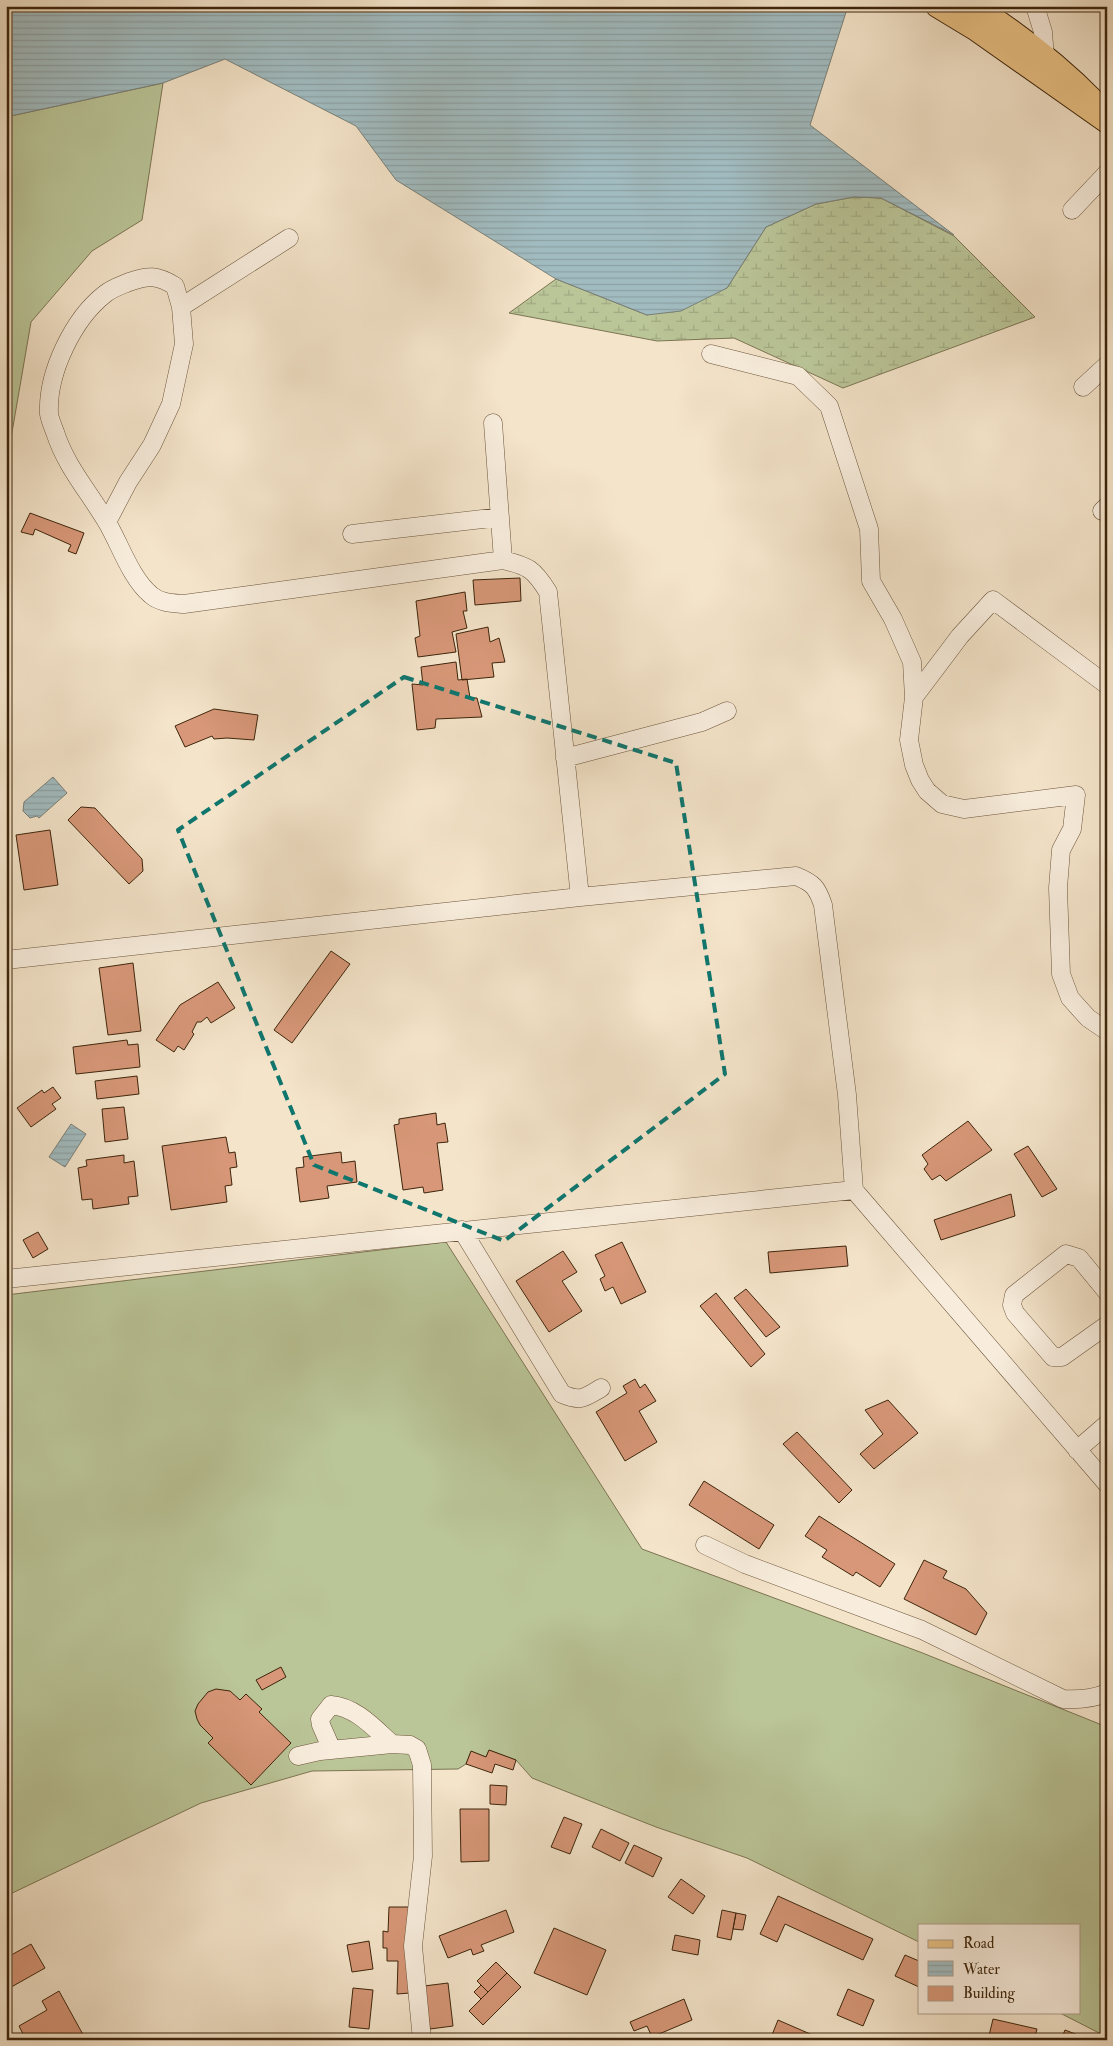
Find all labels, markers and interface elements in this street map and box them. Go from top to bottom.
legend [918,1924,1080,2014]
text: Road [963,1934,995,1953]
text: Water [962,1960,1000,1979]
text: Building [963,1984,1015,2003]

